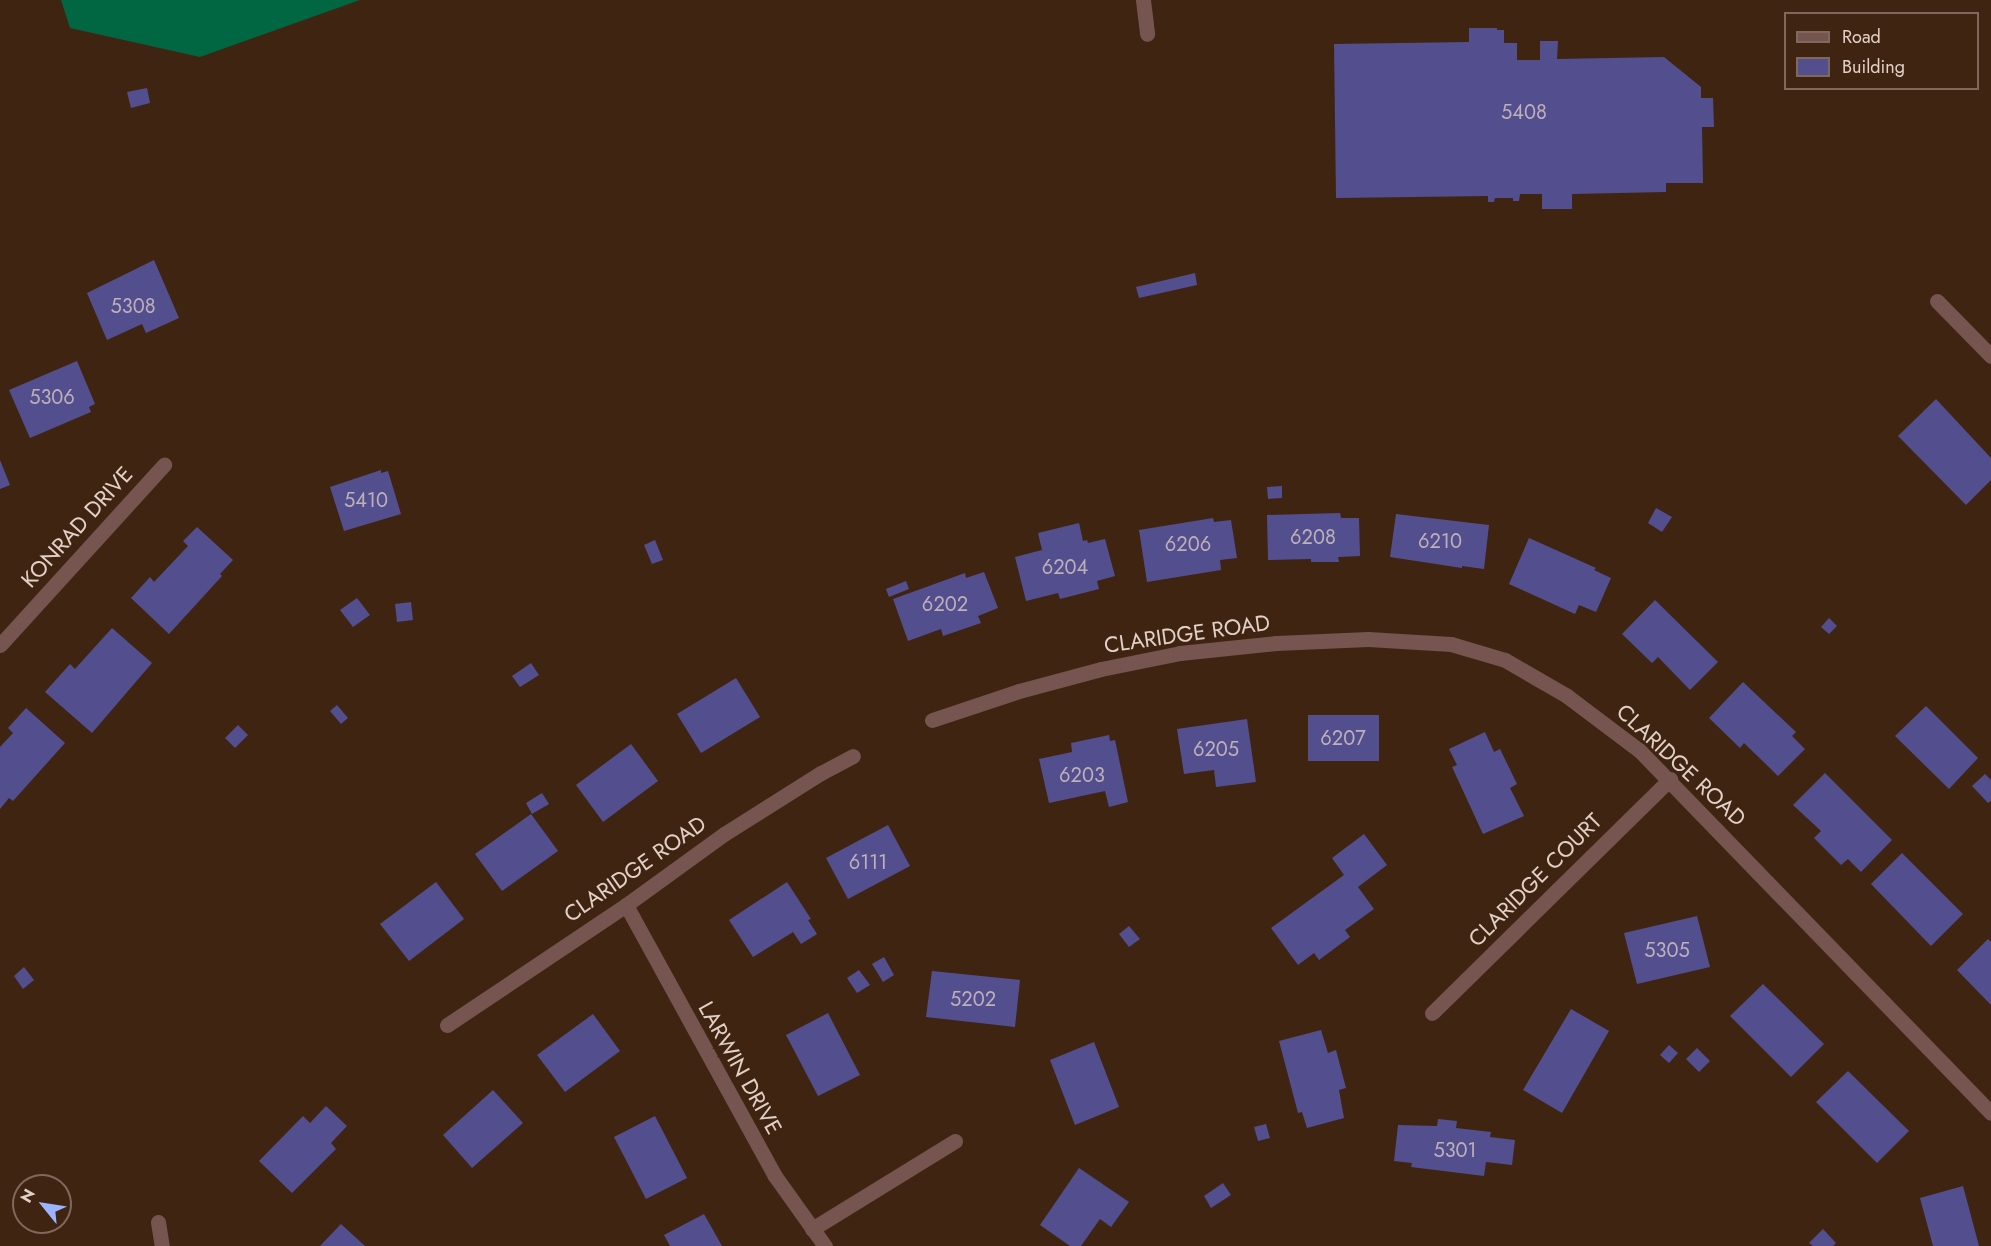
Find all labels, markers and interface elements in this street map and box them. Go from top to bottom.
legend [1784,12,1979,90]
text: Road [1842,24,1881,50]
text: Building [1842,54,1905,80]
house number: 5408 [1501,100,1547,124]
house number: 5308 [110,294,156,318]
house number: 5306 [29,385,75,409]
street label: KONRAD DRIVE [16,461,138,593]
house number: 5410 [344,488,388,512]
house number: 6208 [1290,525,1336,549]
house number: 6210 [1418,529,1462,553]
house number: 6206 [1165,532,1211,556]
house number: 6204 [1042,555,1088,579]
house number: 6202 [922,592,968,616]
street label: CLARIDGE ROAD [1102,609,1272,659]
street label: CLARIDGE ROAD [1611,698,1751,832]
house number: 6207 [1320,726,1366,750]
house number: 6205 [1193,737,1239,761]
house number: 6203 [1059,763,1105,787]
street label: CLARIDGE COURT [1463,808,1607,952]
street label: CLARIDGE ROAD [559,810,711,928]
house number: 6111 [849,850,887,874]
house number: 5305 [1644,938,1690,962]
house number: 5202 [950,987,996,1011]
street label: LARWIN DRIVE [693,997,787,1139]
house number: 5301 [1433,1138,1477,1162]
north arrow [12,1174,72,1234]
text: N [15,1184,41,1207]

